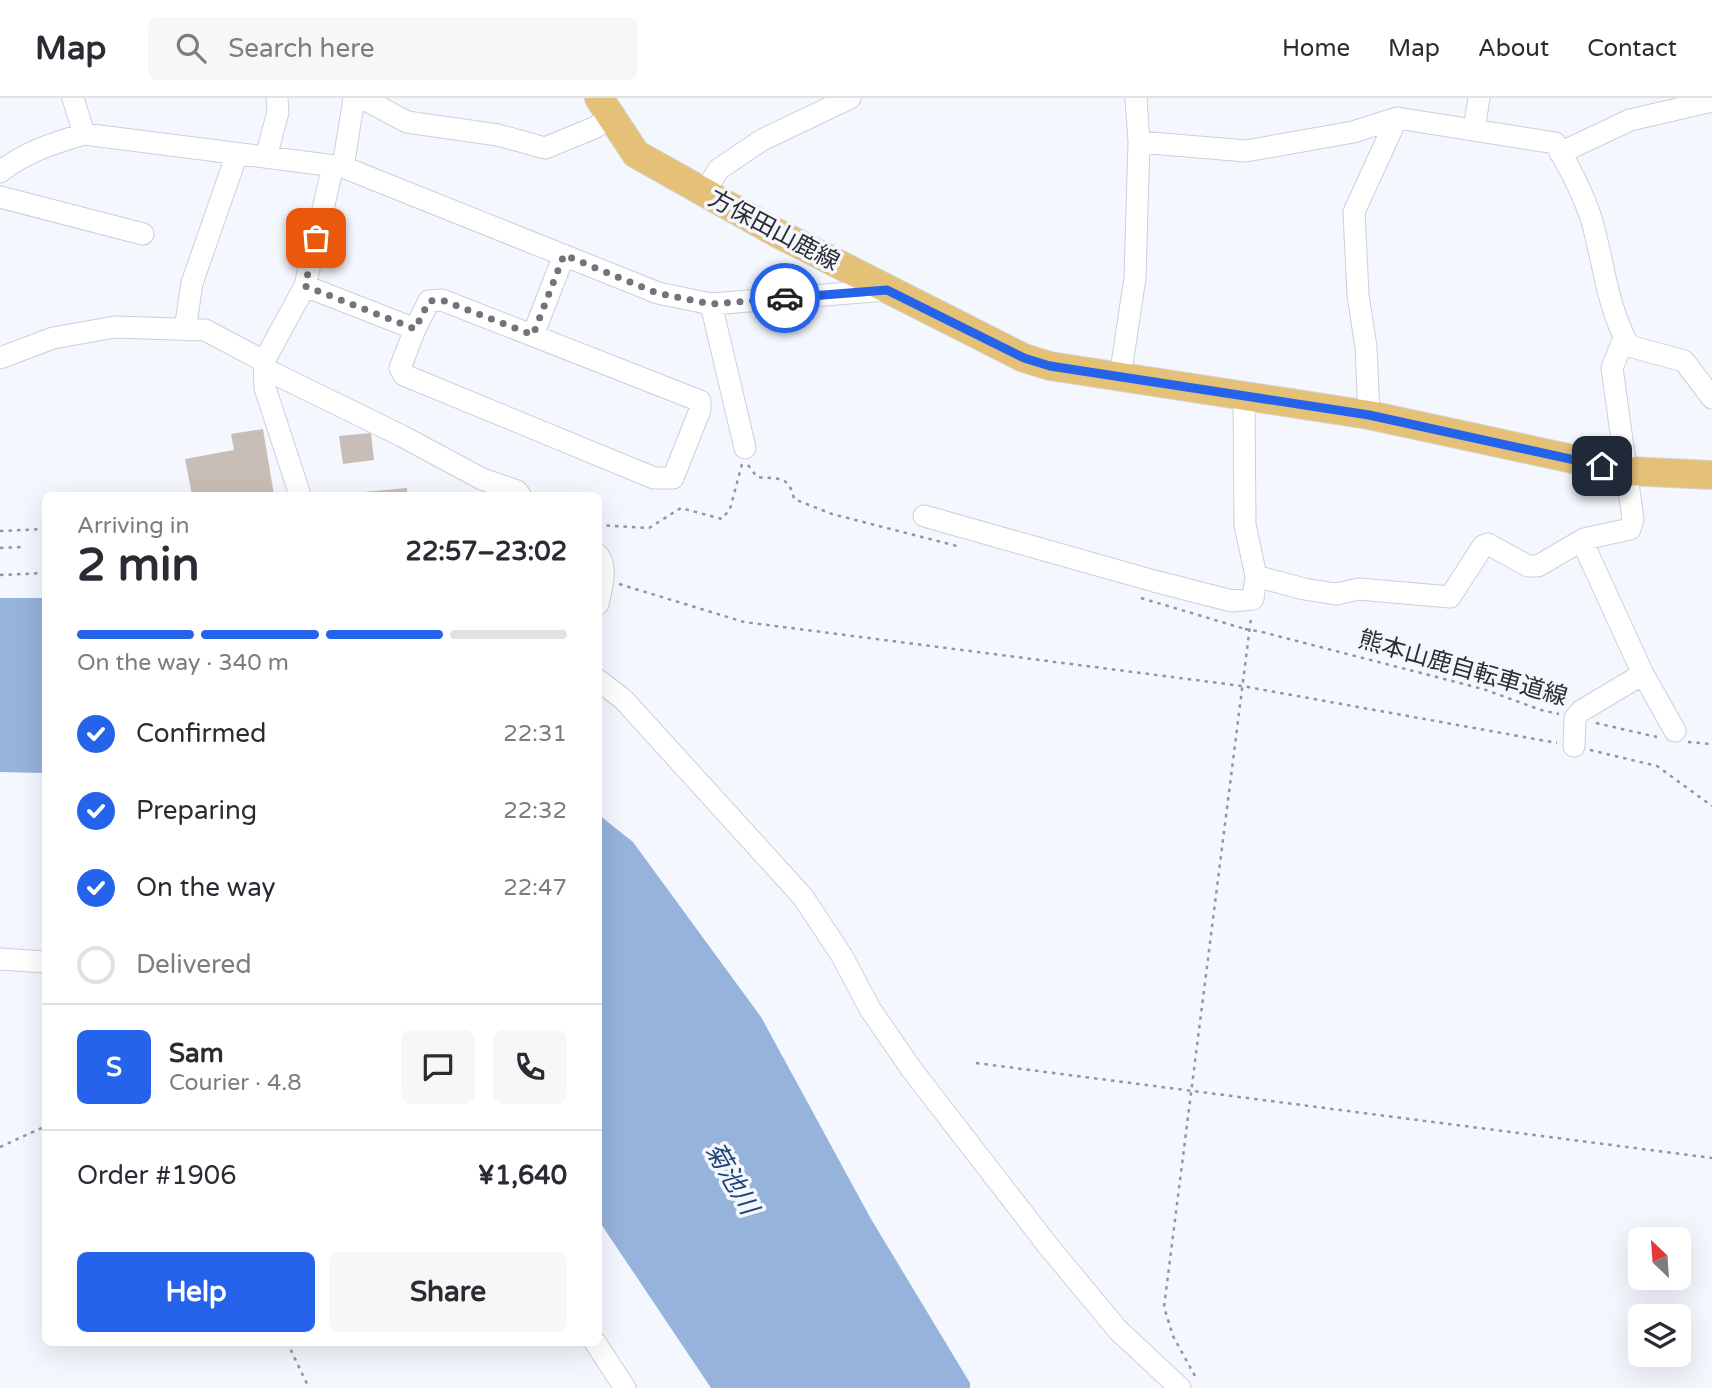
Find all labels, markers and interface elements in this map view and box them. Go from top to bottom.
search box [148,17,638,80]
text: Map [35,29,106,68]
icon: search [172,29,210,67]
text: Search here [228,33,374,64]
text: Home [1282,34,1350,63]
text: Map [1388,34,1440,63]
text: About [1478,34,1549,63]
text: Contact [1587,34,1677,63]
street label: 方保田山鹿線 [703,184,844,277]
pin [286,208,346,268]
icon: bag [297,219,335,257]
courier [750,263,820,333]
icon: car [766,279,804,317]
pin [1572,436,1632,496]
icon: home [1583,447,1621,485]
text: Arriving in [77,512,190,540]
text: 22:57–23:02 [406,536,567,567]
text: 2 min [77,538,200,593]
street label: 熊本山鹿自転車道線 [1355,625,1571,712]
text: On the way · 340 m [77,649,289,677]
icon: check [77,715,115,753]
text: Confirmed [136,718,266,749]
text: 22:31 [503,720,567,748]
icon: check [77,792,115,830]
text: Preparing [136,795,257,826]
text: 22:32 [503,797,567,825]
icon: check [77,869,115,907]
text: On the way [136,872,276,903]
text: 22:47 [503,874,567,902]
text: Delivered [136,949,252,980]
button: chat [401,1030,475,1104]
button: phone [493,1030,567,1104]
text: Sam [169,1038,224,1069]
text: S [106,1052,122,1083]
text: Courier · 4.8 [169,1069,302,1097]
water label: 菊池川 [699,1137,766,1222]
text: Order #1906 [77,1160,237,1191]
text: ¥1,640 [478,1160,567,1191]
north arrow [1628,1227,1690,1290]
map controls [1628,1227,1691,1367]
button: Help [77,1252,315,1332]
button: Share [329,1252,567,1332]
button: layers [1628,1304,1691,1367]

